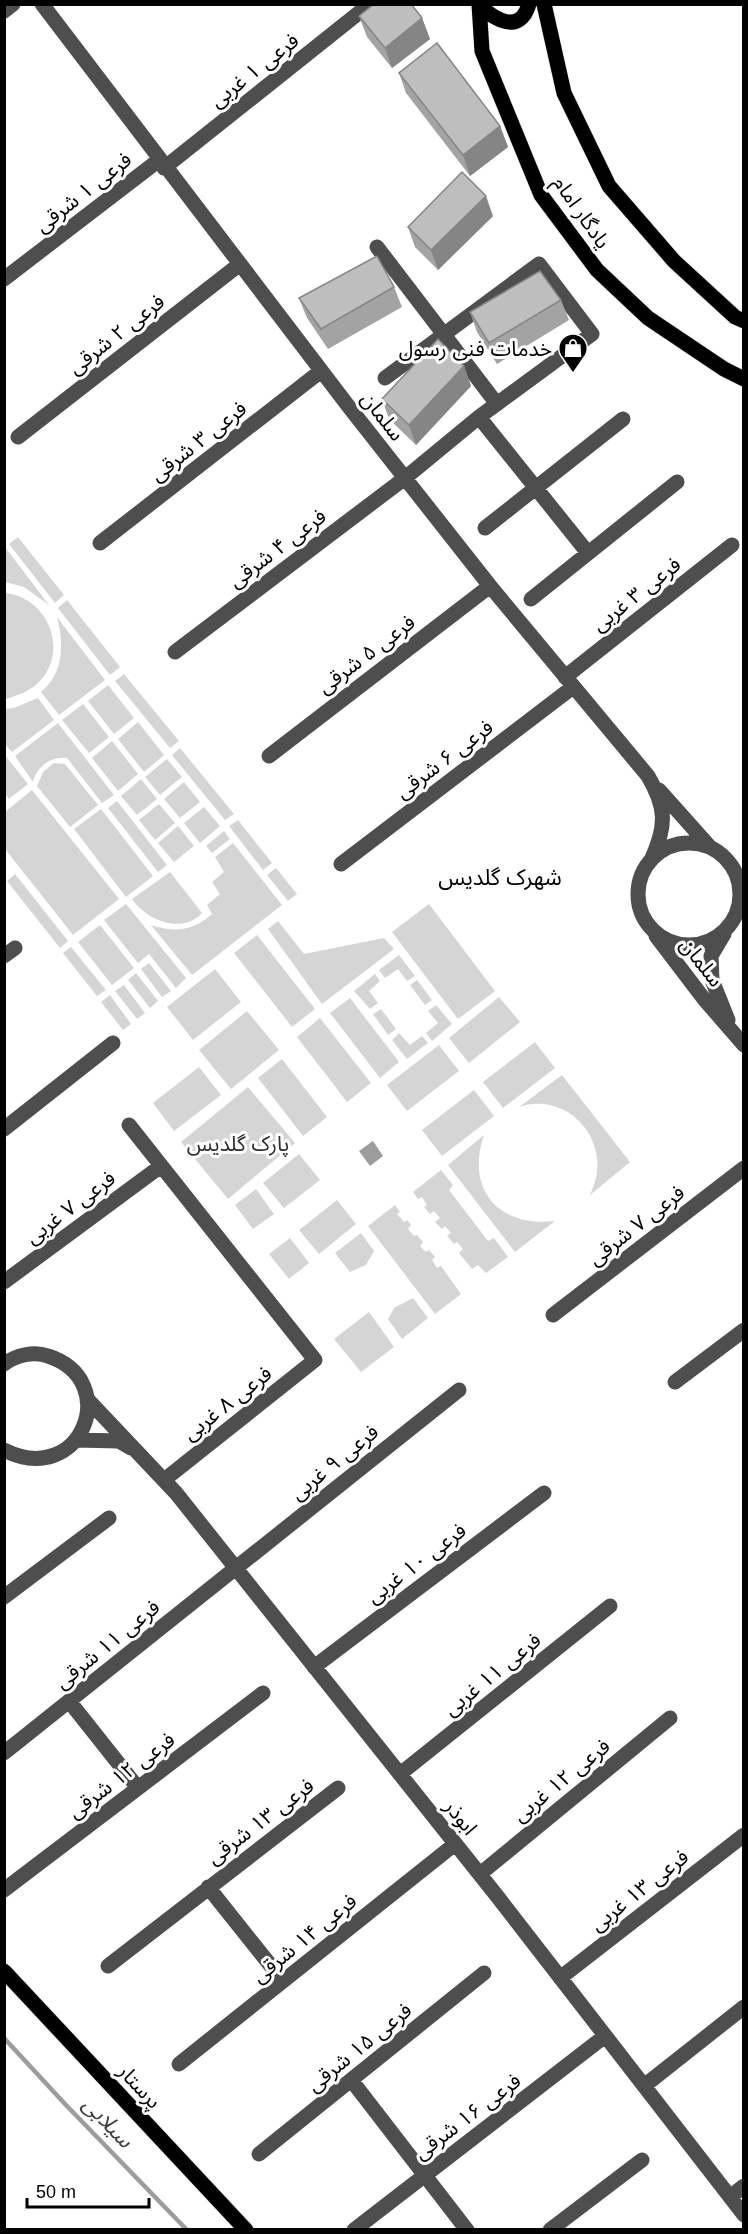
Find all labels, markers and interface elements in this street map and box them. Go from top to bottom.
street label: فرعی ۱ غربی [205,28,304,113]
street label: فرعی ۱ شرقی [30,147,136,238]
street label: یادگار امام [545,171,615,255]
street label: فرعی ۲ شرقی [63,289,169,380]
shop icon: خدمات فنی رسول [557,332,589,374]
place label: خدمات فنی رسول [399,337,552,361]
street label: سلمان [356,387,409,446]
street label: فرعی ۳ شرقی [145,396,251,487]
street label: فرعی ۴ شرقی [224,504,331,593]
street label: فرعی ۳ غربی [587,552,686,637]
street label: فرعی ۵ شرقی [313,610,420,699]
street label: فرعی ۶ شرقی [391,715,498,804]
district label: شهرک گلدیس [438,865,562,890]
street label: سلمان [675,933,728,992]
park label: پارک گلدیس [187,1132,289,1157]
street label: فرعی ۷ غربی [21,1166,120,1249]
street label: فرعی ۷ شرقی [583,1180,689,1271]
street label: فرعی ۸ غربی [178,1361,277,1446]
street label: فرعی ۹ غربی [285,1420,383,1505]
street label: فرعی ۱۰ غربی [362,1518,471,1609]
street label: فرعی ۱۱ شرقی [50,1595,165,1694]
street label: فرعی ۱۱ غربی [439,1628,546,1721]
street label: فرعی ۱۲ شرقی [63,1727,180,1823]
street label: فرعی ۱۲ غربی [508,1734,615,1827]
street label: فرعی ۱۳ شرقی [202,1773,319,1869]
street label: ابوذر [439,1794,482,1840]
street label: فرعی ۱۳ غربی [585,1845,693,1936]
street label: فرعی ۱۴ شرقی [247,1889,362,1988]
street label: فرعی ۱۵ شرقی [302,1998,417,2097]
street label: پرستار [112,2058,166,2114]
street label: فرعی ۱۶ شرقی [409,2068,526,2164]
water label: سیلابی [77,2091,139,2154]
scale bar [27,2171,148,2209]
text: 50 m [36,2182,76,2202]

